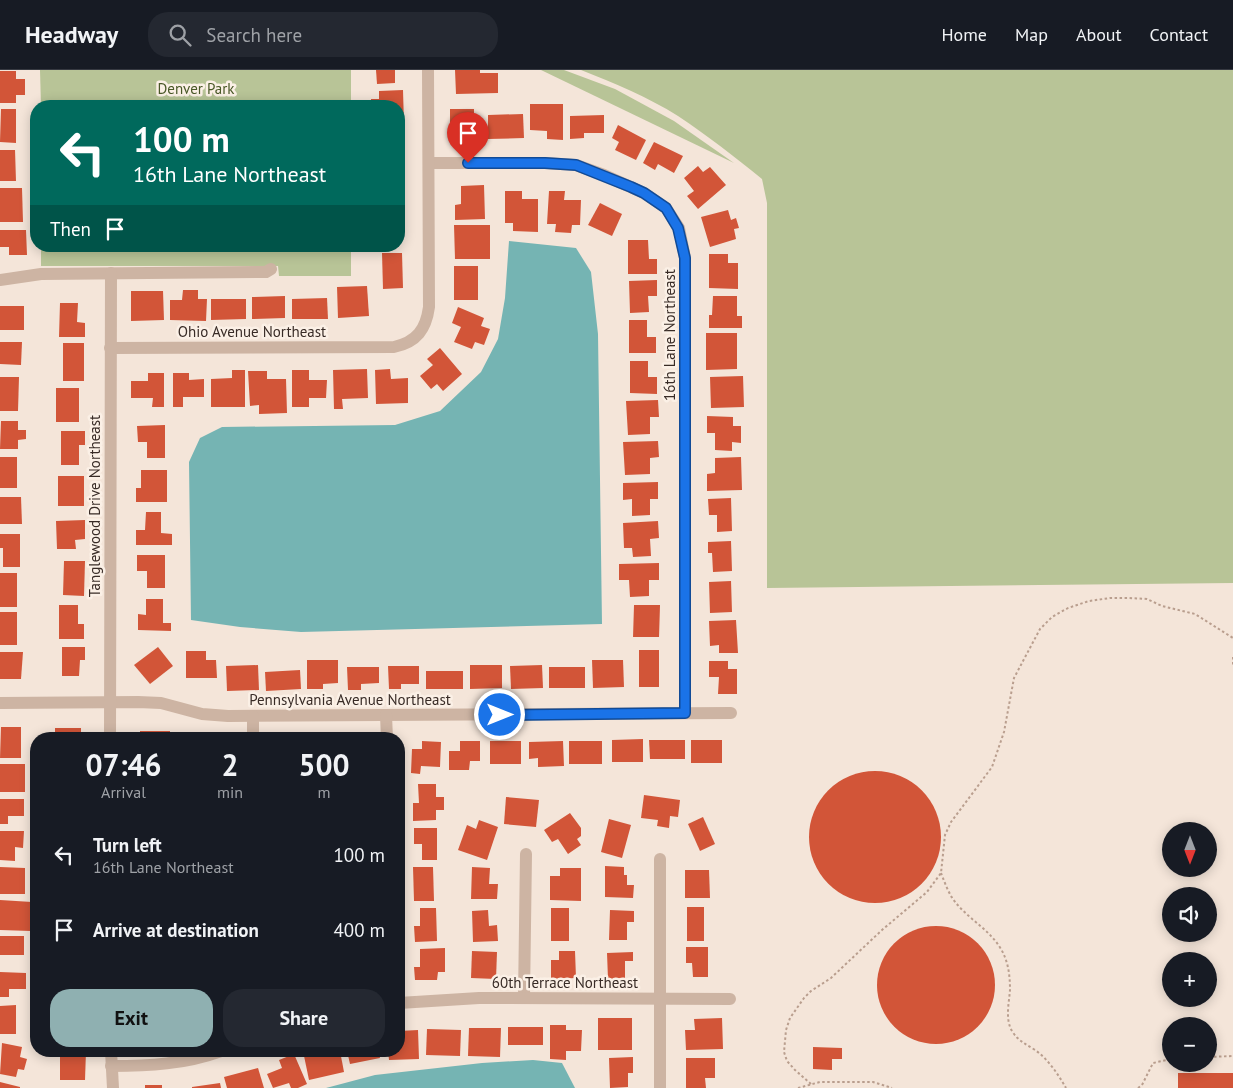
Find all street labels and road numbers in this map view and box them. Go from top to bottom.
street label: 16th Lane Northeast [660,269,679,401]
street label: Ohio Avenue Northeast [178,322,326,341]
street label: Tanglewood Drive Northeast [85,415,104,597]
street label: Pennsylvania Avenue Northeast [249,690,451,709]
street label: 60th Terrace Northeast [492,973,638,992]

